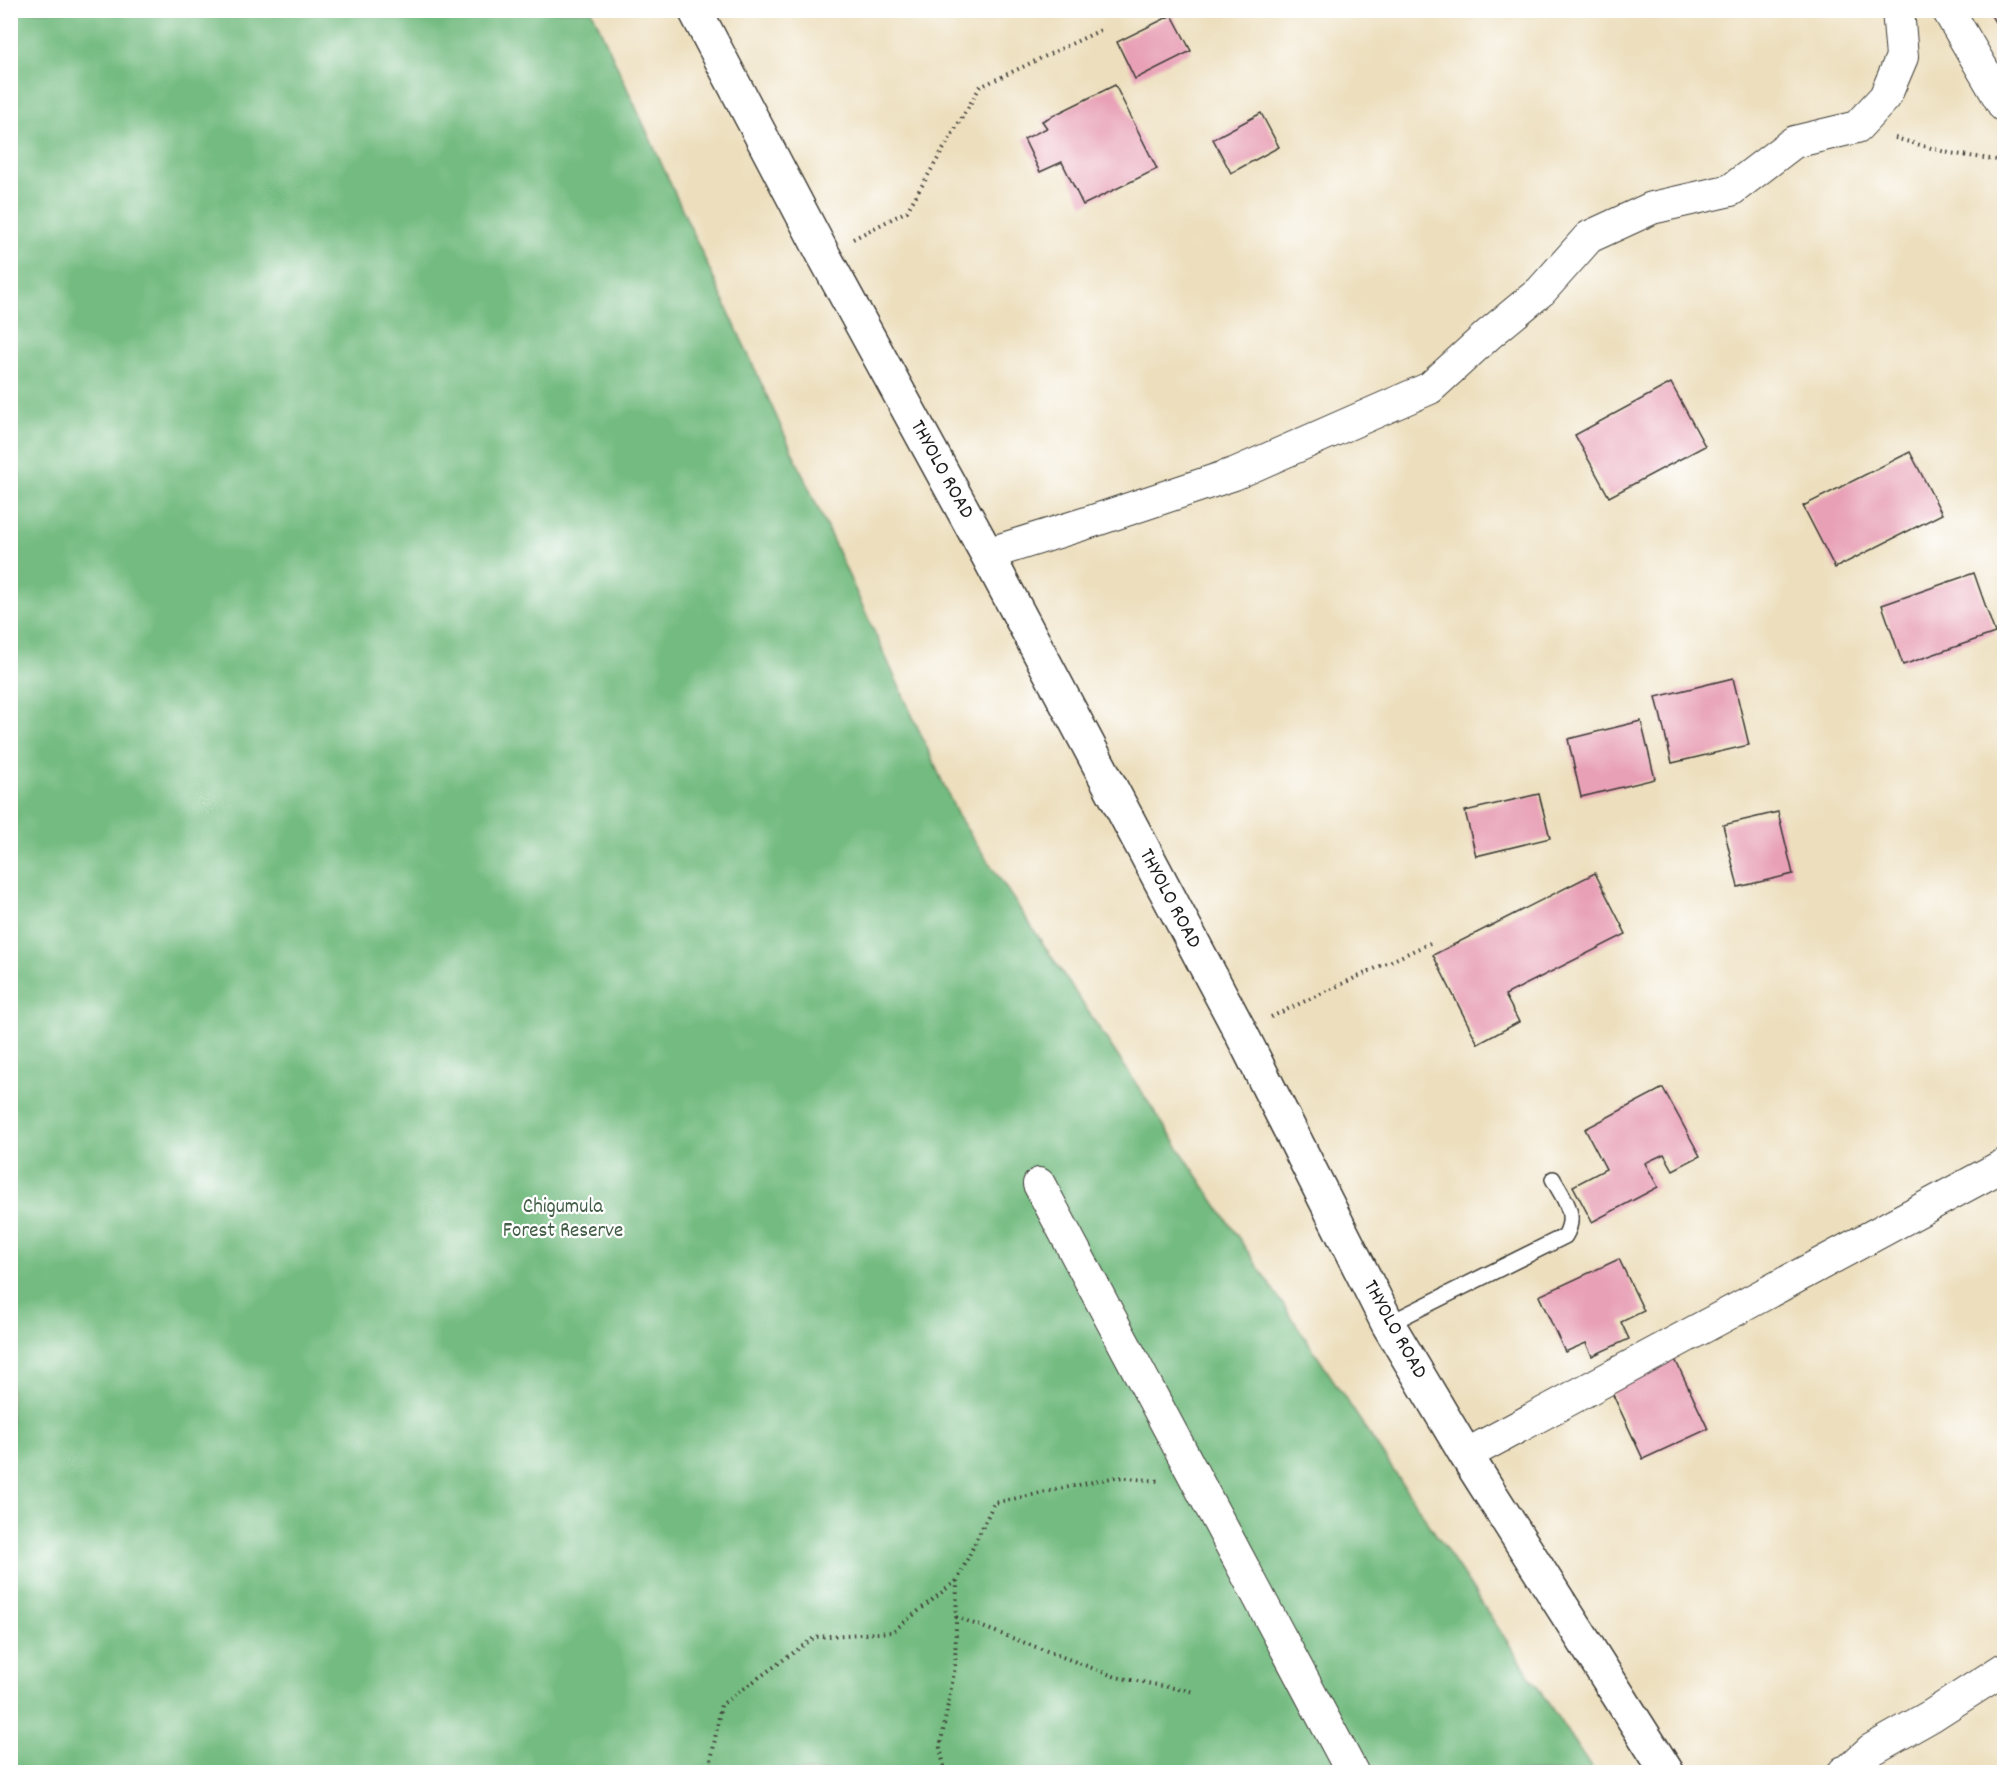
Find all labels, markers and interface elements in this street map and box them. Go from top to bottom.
street label: THYOLO ROAD [901,415,981,525]
street label: THYOLO ROAD [1130,844,1208,954]
park label: Chigumula Forest Reserve [503,1193,623,1247]
street label: THYOLO ROAD [1354,1275,1434,1385]

